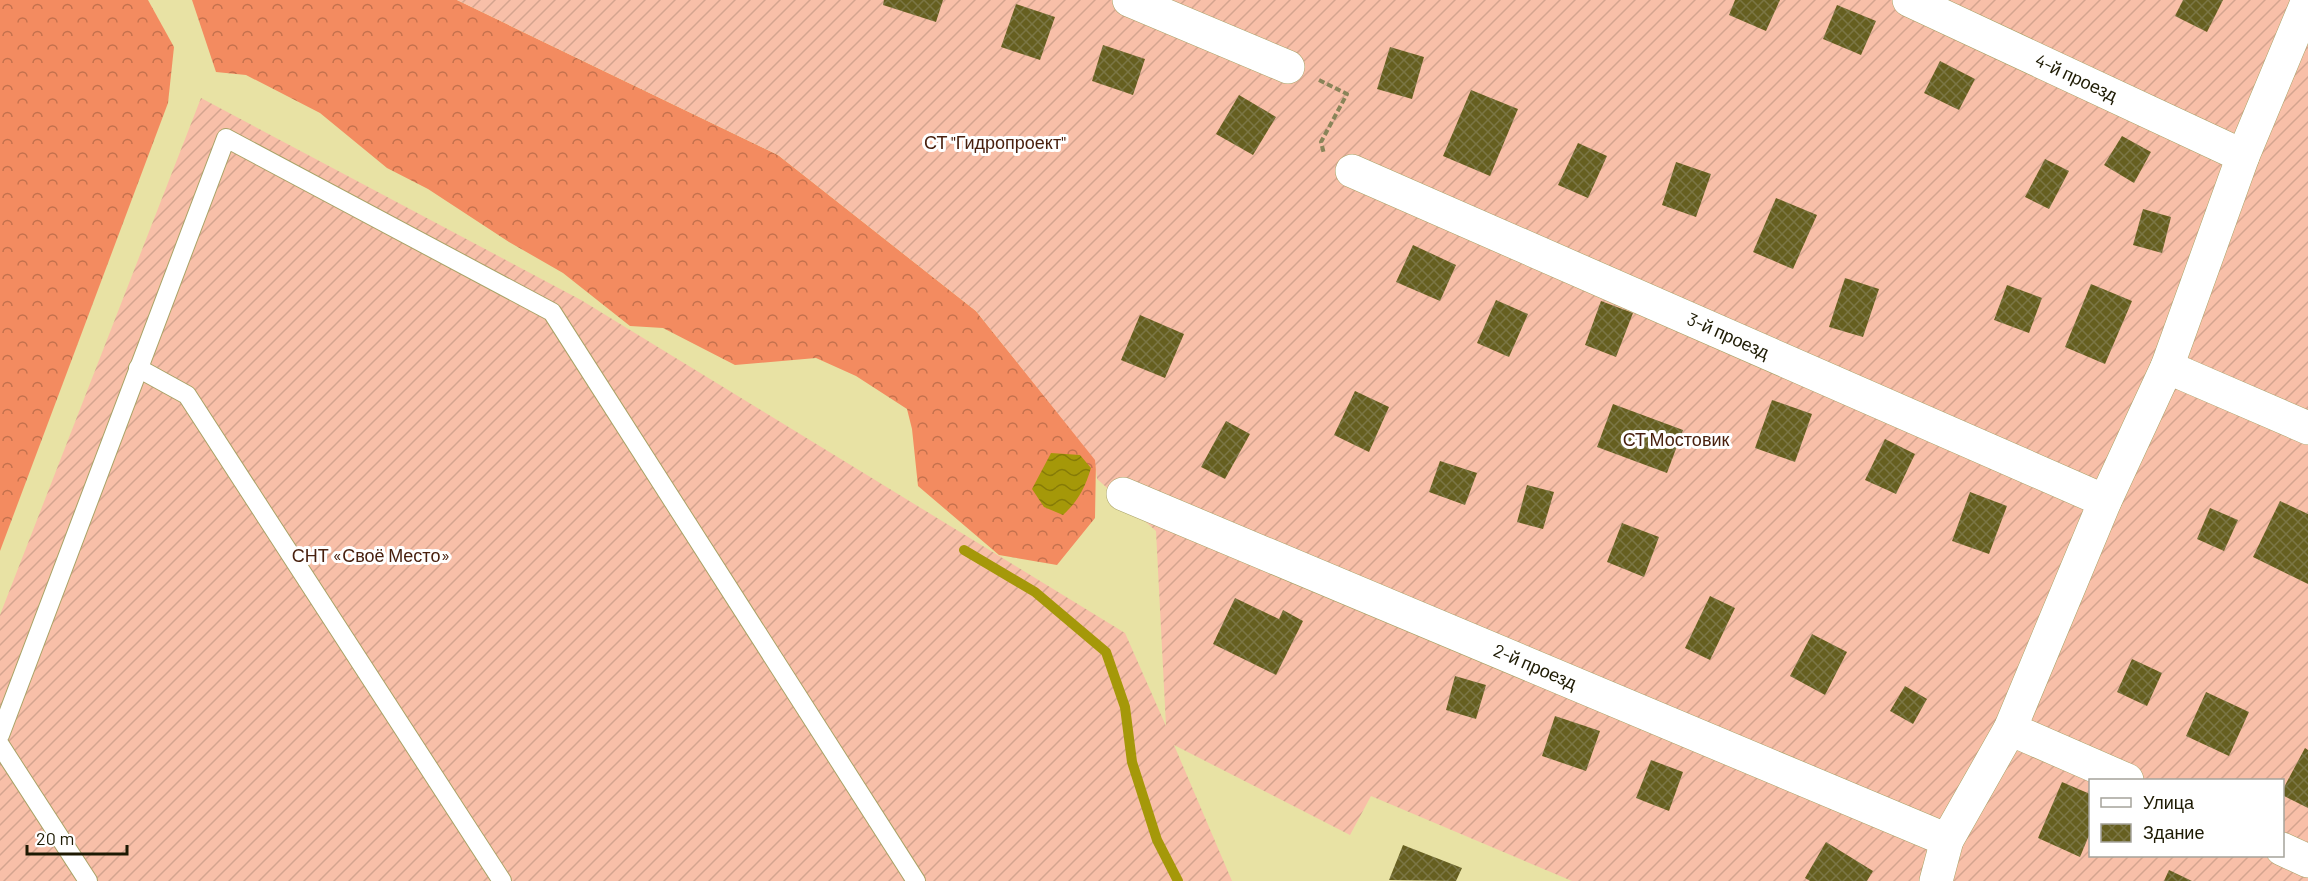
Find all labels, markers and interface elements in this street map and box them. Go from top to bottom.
street label: 4-й проезд [2032,48,2122,106]
park label: СТ "Гидропроект" [924,131,1066,153]
street label: 3-й проезд [1684,307,1773,363]
park label: СТ Мостовик [1623,428,1729,450]
park label: СНТ «Своё Место» [292,544,450,566]
street label: 2-й проезд [1491,639,1581,694]
legend [2089,779,2284,857]
text: Улица [2143,791,2195,813]
scale bar [27,818,128,856]
text: Здание [2143,821,2204,843]
text: 20 m [36,827,74,849]

